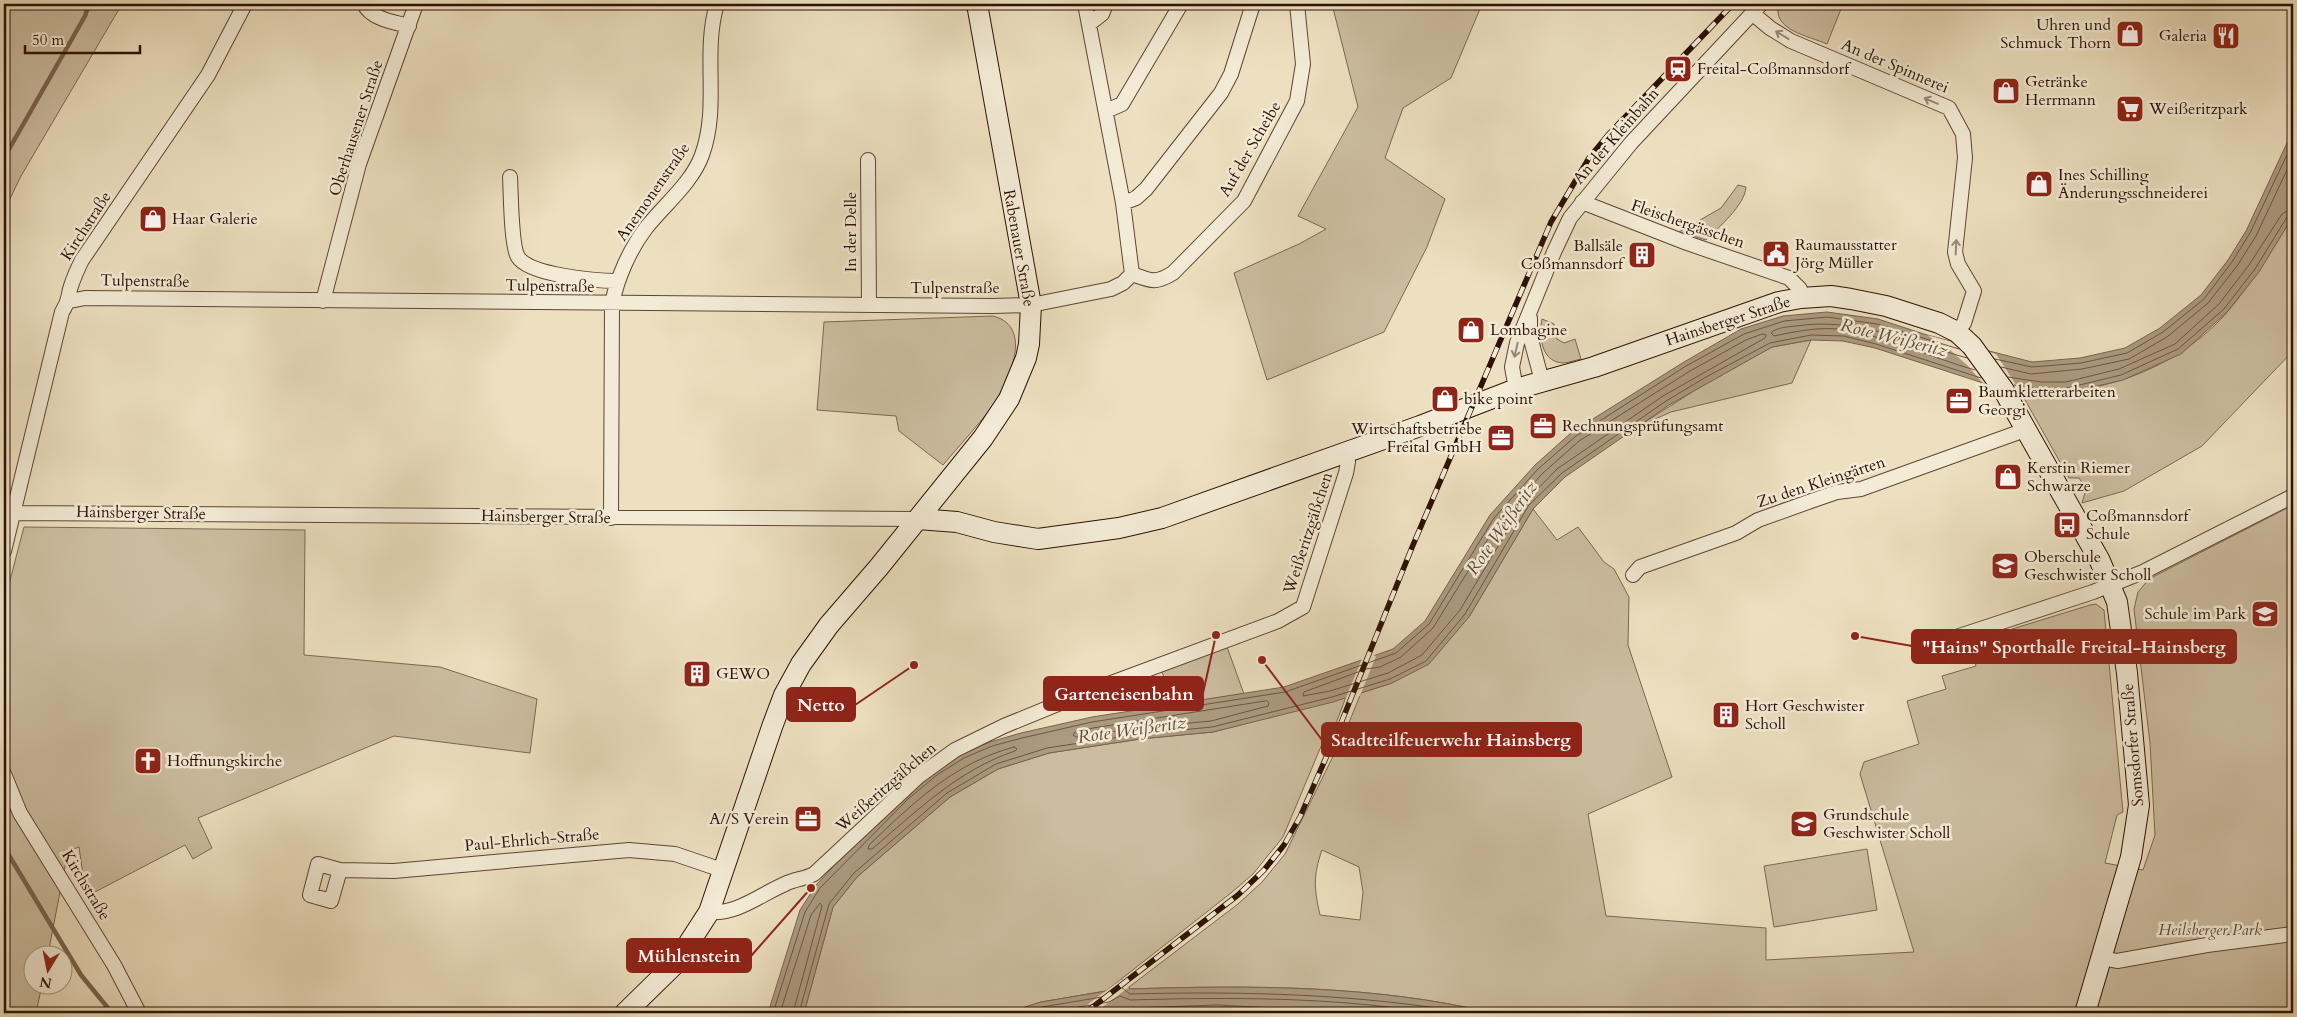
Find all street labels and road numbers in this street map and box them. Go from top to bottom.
street label: An der Spinnerei [1838,33,1953,99]
street label: Oberhausener Straße [324,57,388,199]
street label: An der Kleinbahn [1568,83,1664,189]
street label: Auf der Scheibe [1214,97,1286,201]
street label: Anemonenstraße [611,138,695,246]
street label: Kirchstraße [55,187,117,265]
street label: Rabenauer Straße [998,188,1040,308]
street label: In der Delle [840,192,862,272]
street label: Fleischergässchen [1628,194,1748,254]
street label: Tulpenstraße [100,269,190,293]
street label: Tulpenstraße [505,274,595,298]
street label: Tulpenstraße [910,277,1000,299]
street label: Hainsberger Straße [1663,290,1793,352]
street label: Zu den Kleingärten [1754,451,1888,513]
street label: Weißeritzgäßchen [1278,469,1338,598]
street label: Hainsberger Straße [76,501,206,525]
street label: Hainsberger Straße [481,505,611,529]
street label: Somsdorfer Straße [2117,683,2149,807]
street label: Weißeritzgäßchen [830,737,941,838]
street label: Paul-Ehrlich-Straße [464,823,600,857]
street label: Kirchstraße [56,846,116,924]

